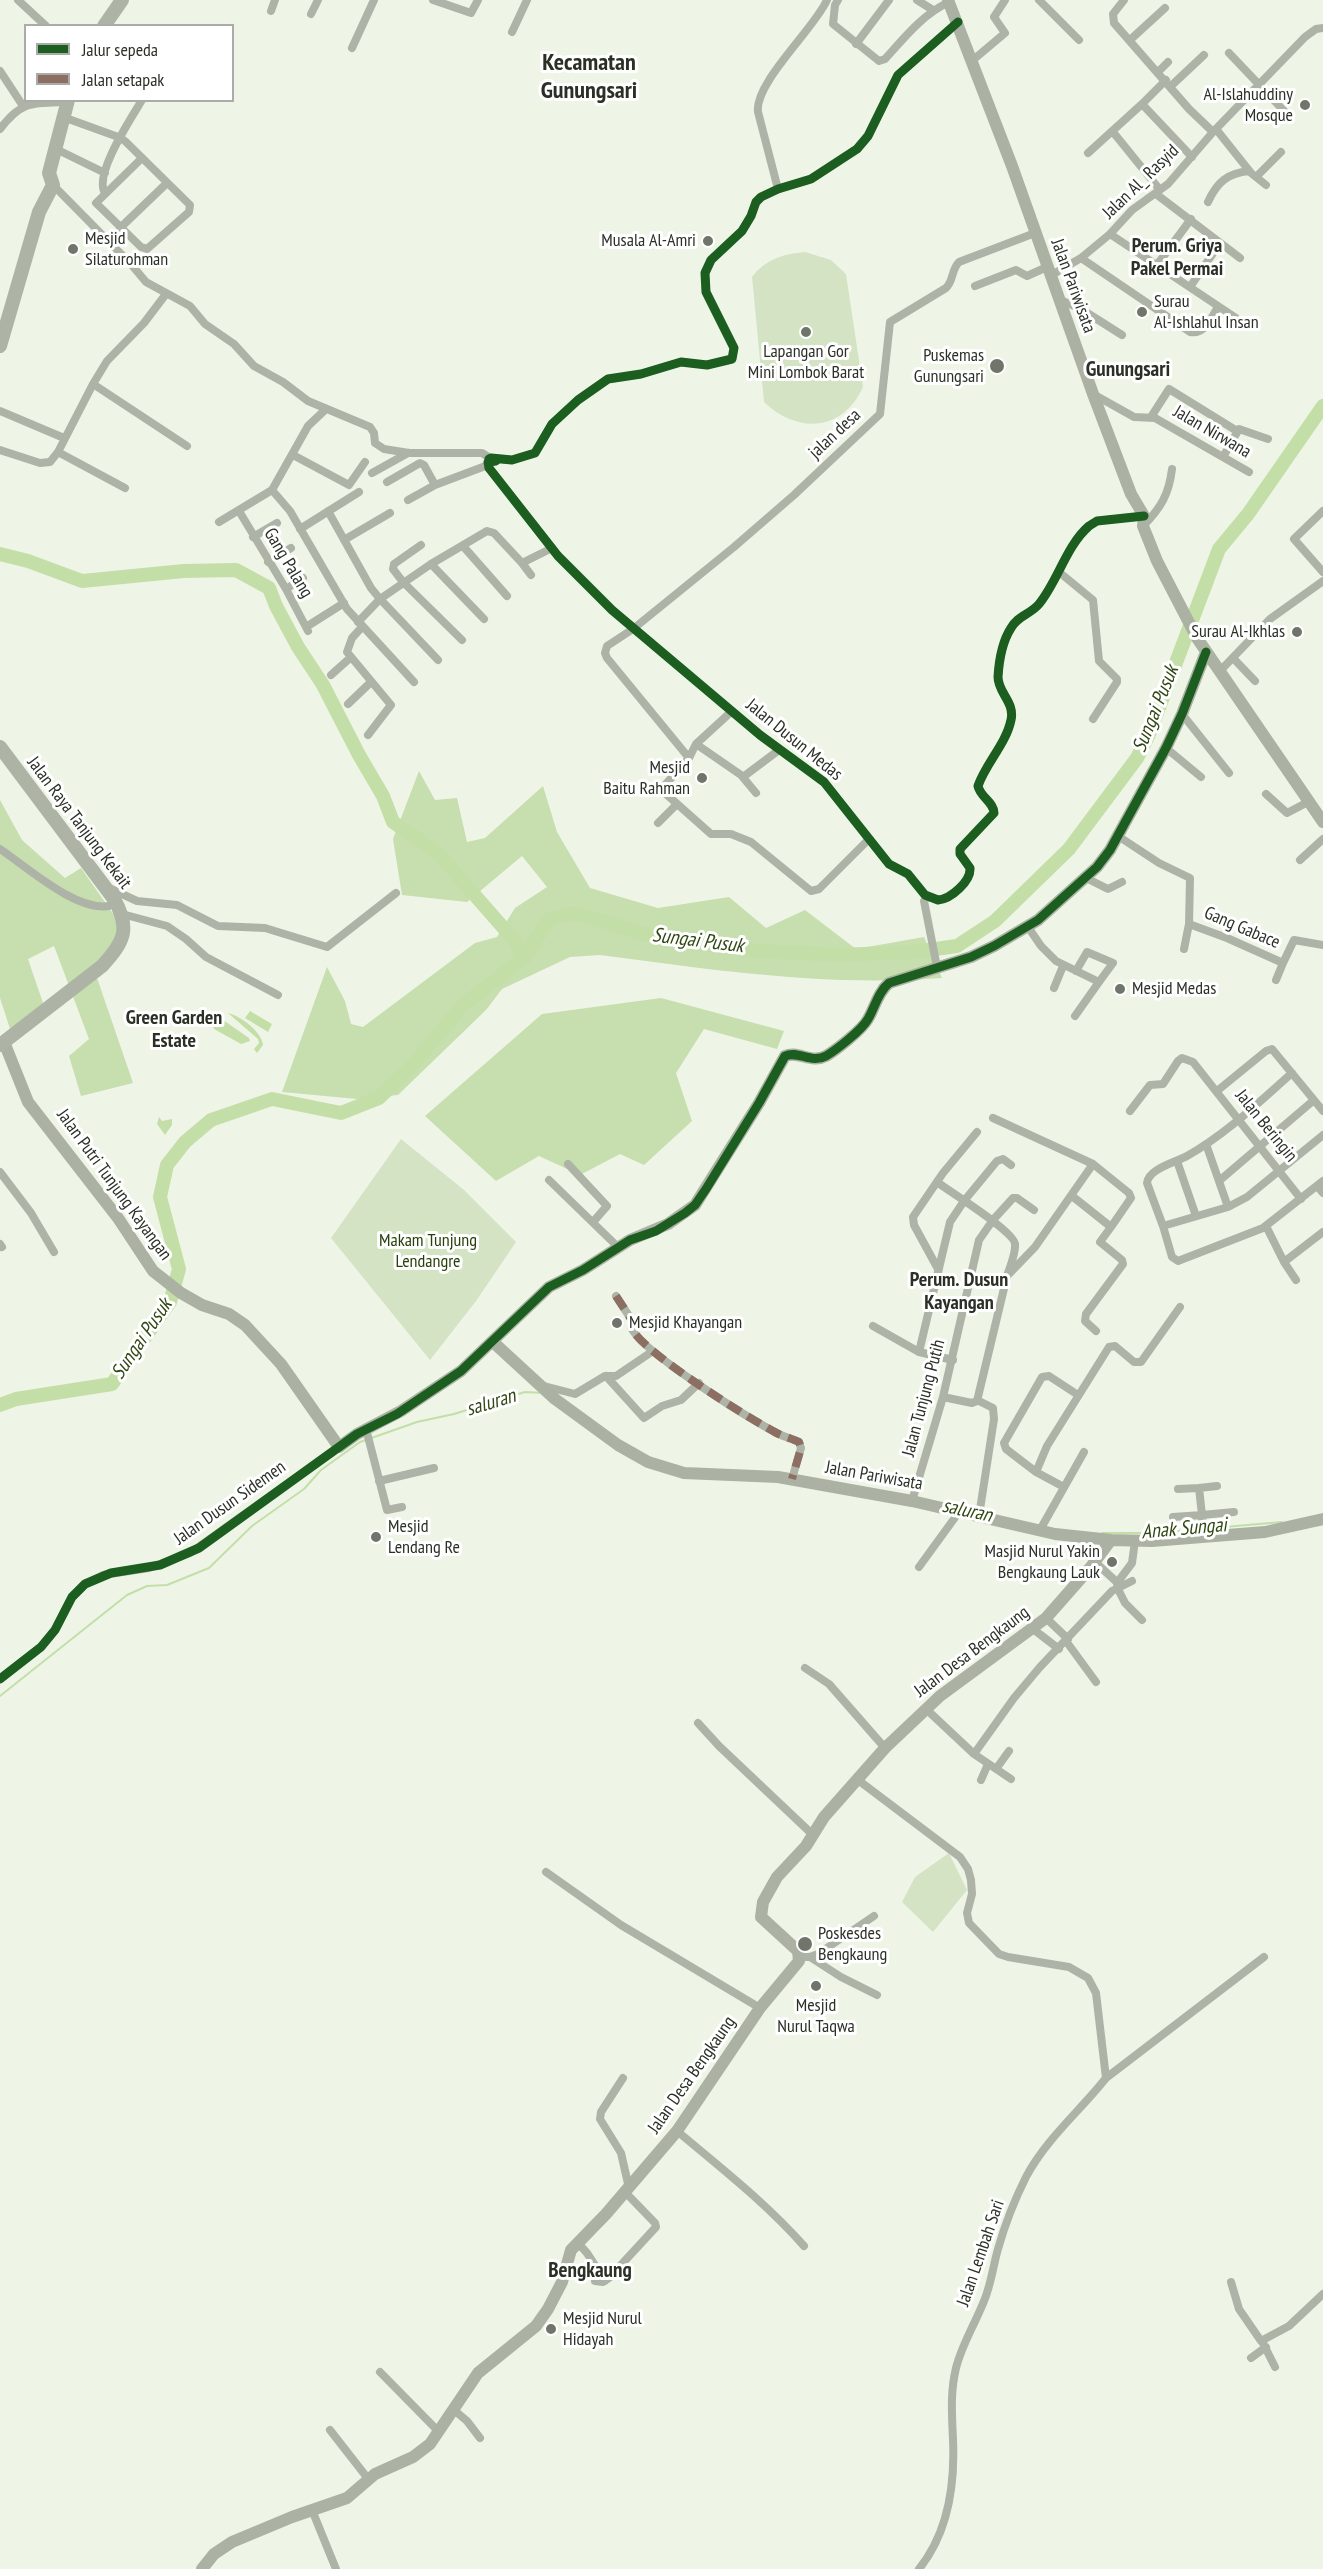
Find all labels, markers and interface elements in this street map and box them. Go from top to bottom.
legend [24,24,234,102]
text: Jalur sepeda [82,38,158,61]
district label: Kecamatan Gunungsari [541,49,637,105]
text: Jalan setapak [82,68,164,91]
place label: Al-Islahuddiny Mosque [1203,84,1293,127]
marker: Al-Islahuddiny Mosque [1298,98,1312,112]
street label: Jalan Al_ Rasyid [1098,140,1184,224]
place label: Mesjid Silaturohman [85,228,168,270]
place label: Musala Al-Amri [601,230,696,252]
marker: Musala Al-Amri [701,234,715,248]
district label: Perum. Griya Pakel Permai [1131,234,1223,281]
street label: Jalan Pariwisata [1046,236,1100,336]
marker: Mesjid Silaturohman [66,242,80,256]
place label: Surau Al-Ishlahul Insan [1154,291,1259,334]
marker: Surau Al-Ishlahul Insan [1135,305,1149,319]
marker: Lapangan Gor Mini Lombok Barat [799,325,813,339]
place label: Lapangan Gor Mini Lombok Barat [748,341,864,384]
place label: Puskemas Gunungsari [914,345,984,388]
marker: Puskemas Gunungsari [988,357,1006,375]
district label: Gunungsari [1086,357,1170,383]
street label: Jalan Nirwana [1169,401,1255,463]
street label: jalan desa [805,405,865,463]
street label: Gang Palang [259,524,317,602]
place label: Surau Al-Ikhlas [1191,621,1285,643]
marker: Surau Al-Ikhlas [1290,625,1304,639]
water label: Sungai Pusuk [1128,662,1184,756]
street label: Jalan Dusun Medas [742,695,846,785]
street label: Jalan Raya Tanjung Kekait [22,753,136,893]
place label: Mesjid Baitu Rahman [603,757,690,800]
marker: Mesjid Baitu Rahman [695,771,709,785]
street label: Gang Gabace [1201,902,1283,954]
water label: Sungai Pusuk [651,924,745,958]
place label: Mesjid Medas [1132,978,1216,1000]
marker: Mesjid Medas [1113,982,1127,996]
district label: Green Garden Estate [126,1006,222,1053]
street label: Jalan Beringin [1230,1085,1302,1167]
street label: Jalan Putri Tunjung Kayangan [52,1105,176,1265]
park label: Makam Tunjung Lendangre [379,1230,477,1272]
district label: Perum. Dusun Kayangan [910,1268,1008,1315]
water label: Sungai Pusuk [106,1294,178,1384]
place label: Mesjid Khayangan [629,1312,742,1334]
marker: Mesjid Khayangan [610,1316,624,1330]
street label: Jalan Tunjung Putih [898,1337,950,1459]
water label: saluran [463,1384,519,1422]
street label: Jalan Dusun Sidemen [170,1456,290,1550]
street label: Jalan Pariwisata [824,1457,924,1495]
water label: saluran [940,1494,994,1528]
water label: Anak Sungai [1140,1513,1228,1545]
place label: Mesjid Lendang Re [388,1516,460,1558]
marker: Mesjid Lendang Re [369,1530,383,1544]
place label: Masjid Nurul Yakin Bengkaung Lauk [984,1541,1100,1584]
marker: Masjid Nurul Yakin Bengkaung Lauk [1105,1555,1119,1569]
street label: Jalan Desa Bengkaung [910,1602,1034,1702]
place label: Poskesdes Bengkaung [818,1923,887,1966]
marker: Poskesdes Bengkaung [796,1935,814,1953]
marker: Mesjid Nurul Taqwa [809,1979,823,1993]
place label: Mesjid Nurul Taqwa [777,1995,855,2038]
street label: Jalan Desa Bengkaung [644,2012,740,2138]
street label: Jalan Lembah Sari [953,2197,1009,2309]
district label: Bengkaung [548,2258,632,2284]
place label: Mesjid Nurul Hidayah [563,2308,642,2350]
marker: Mesjid Nurul Hidayah [544,2322,558,2336]

